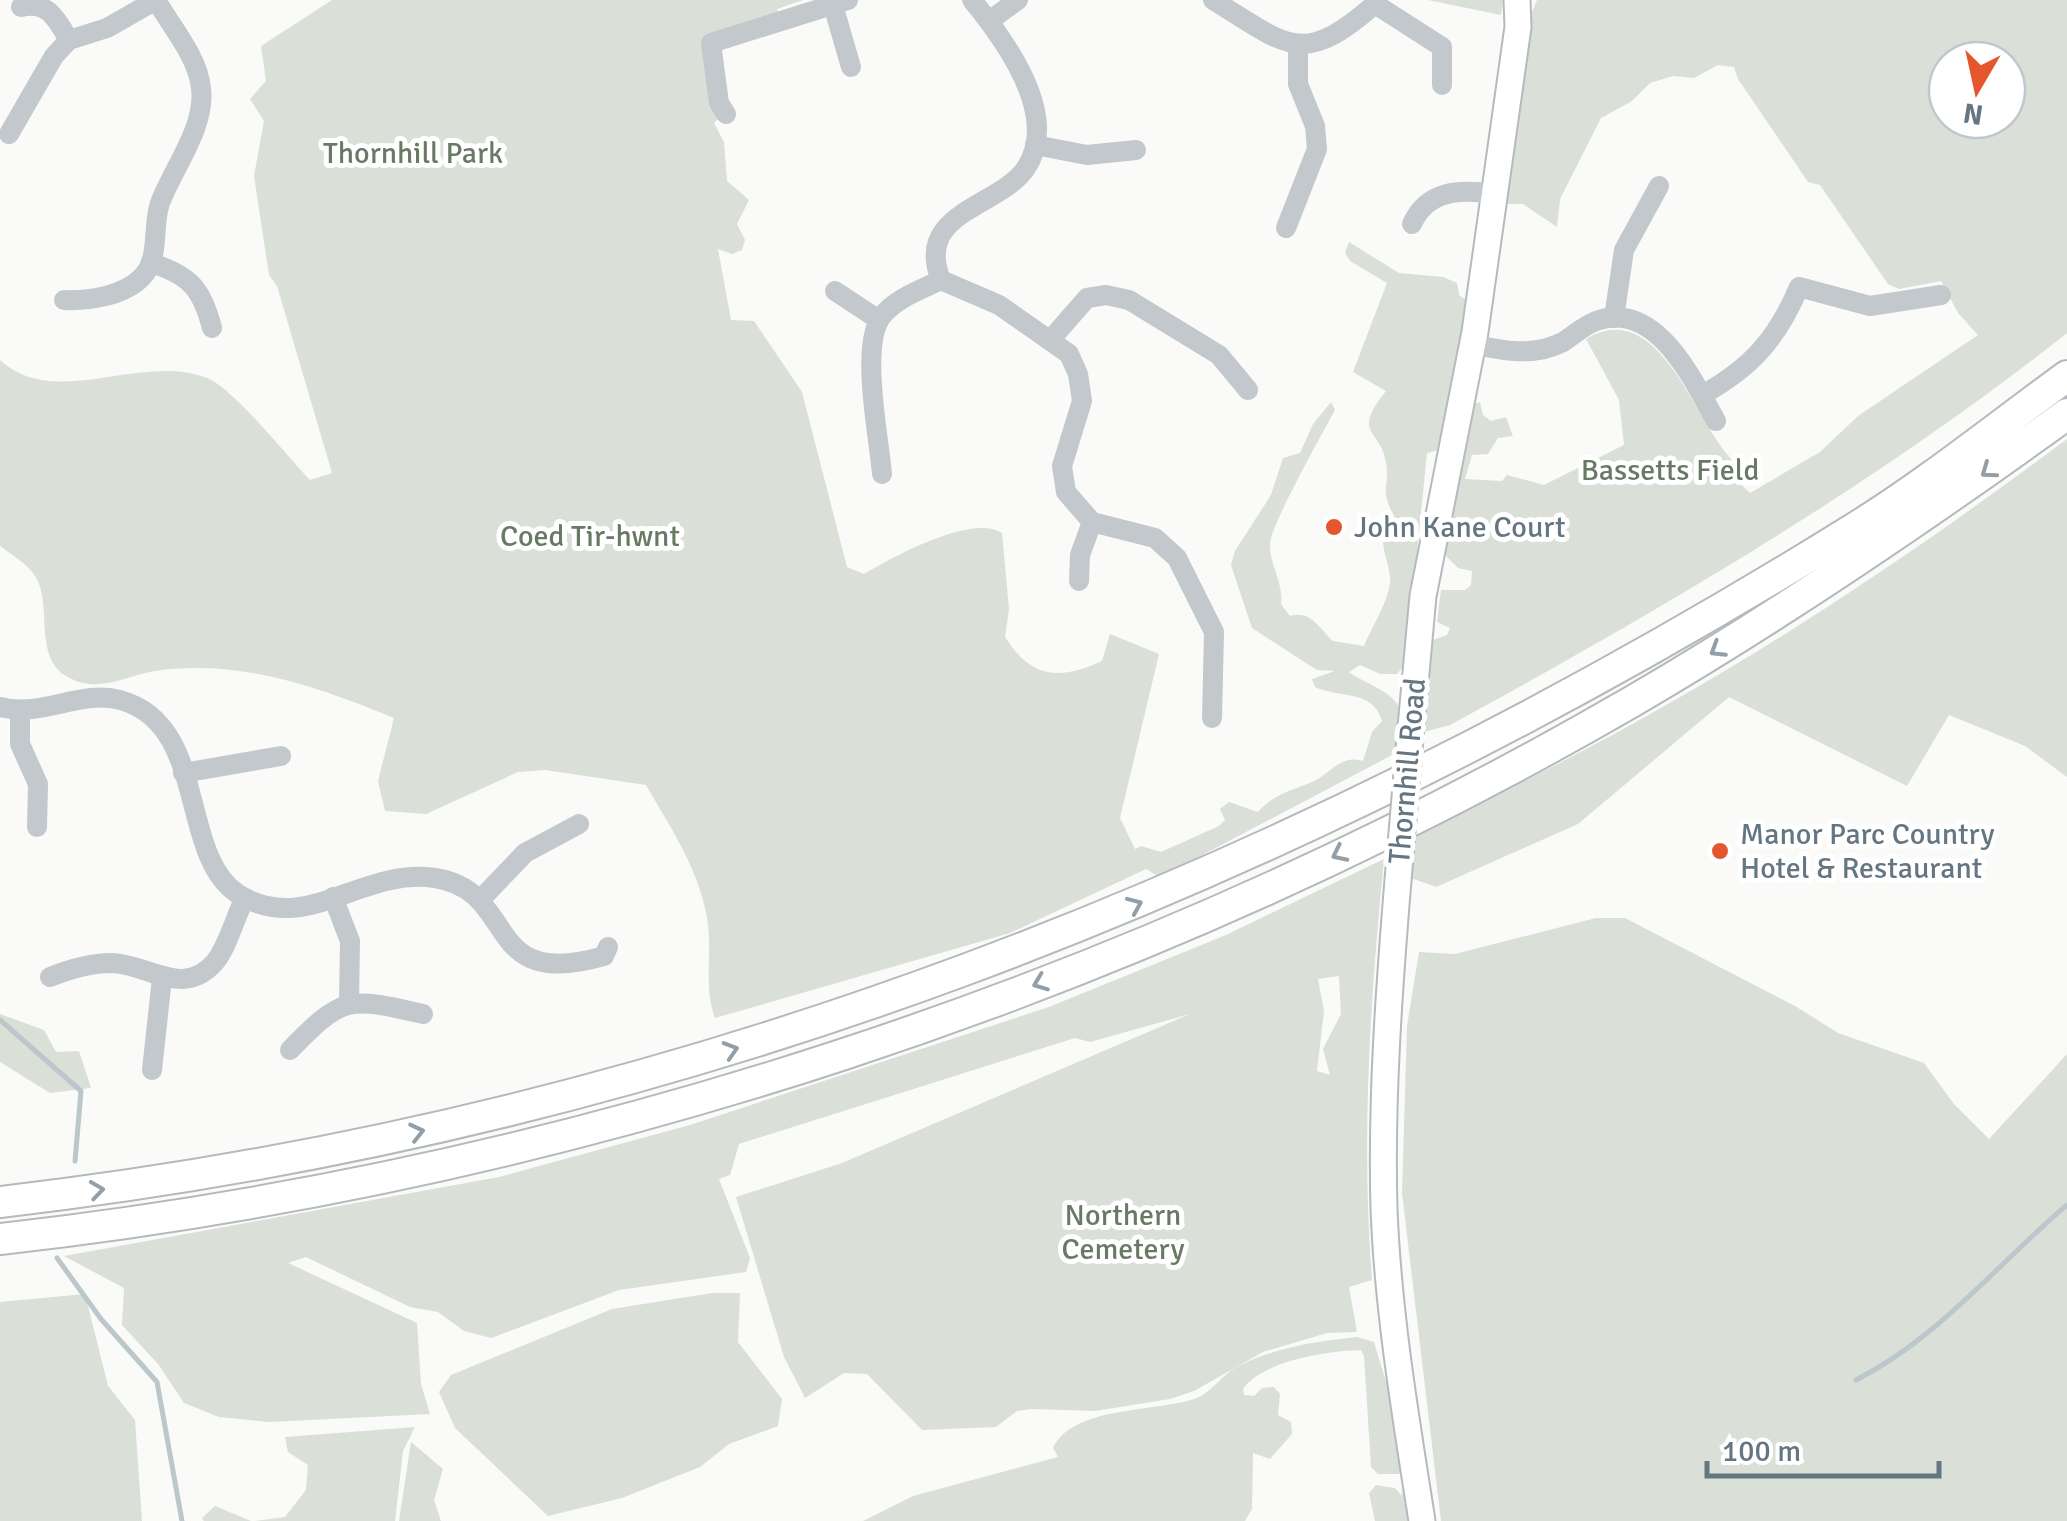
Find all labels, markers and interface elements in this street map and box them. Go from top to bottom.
north arrow [1927,40,2027,140]
text: N [1961,95,1986,132]
park label: Thornhill Park [323,135,503,172]
park label: Bassetts Field [1581,452,1759,489]
one-way arrow [1981,459,1999,477]
place label: John Kane Court [1354,509,1566,546]
marker: John Kane Court [1323,516,1345,538]
park label: Coed Tir-hwnt [500,518,680,555]
one-way arrow [1710,637,1728,656]
street label: Thornhill Road [1381,676,1434,866]
place label: Manor Parc Country Hotel & Restaurant [1740,816,1994,887]
marker: Manor Parc Country Hotel & Restaurant [1709,840,1731,862]
one-way arrow [1331,842,1349,861]
one-way arrow [1125,897,1143,917]
one-way arrow [1033,971,1050,991]
one-way arrow [722,1042,739,1062]
one-way arrow [408,1123,425,1144]
one-way arrow [88,1180,105,1201]
park label: Northern Cemetery [1062,1197,1184,1268]
scale bar [1707,1416,1940,1478]
text: 100 m [1722,1433,1801,1470]

